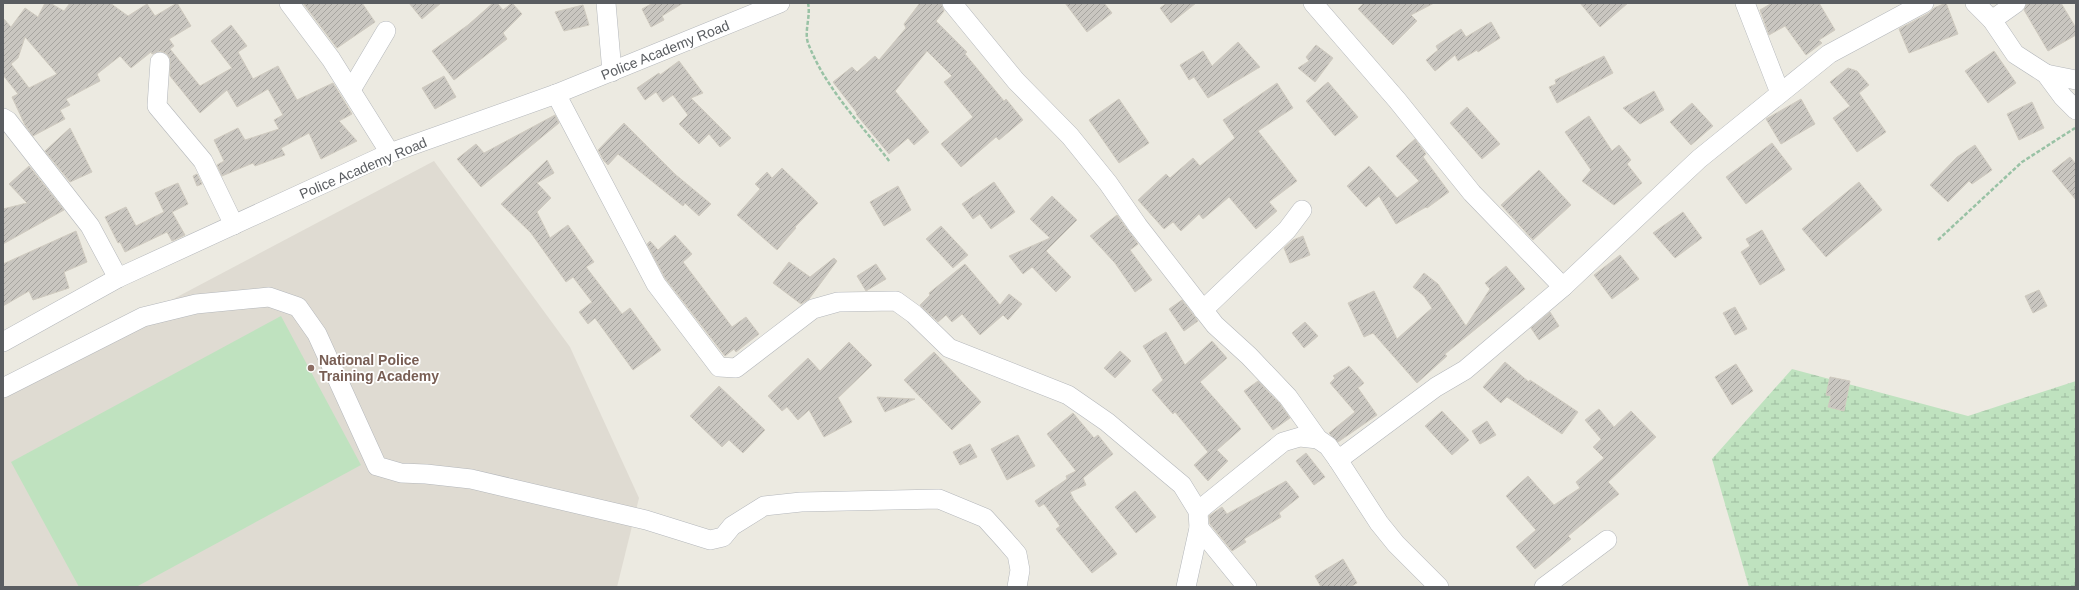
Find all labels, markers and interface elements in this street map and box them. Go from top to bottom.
street label: Police Academy Road [599,17,731,83]
street label: Police Academy Road [297,134,429,202]
place label: National Police Training Academy [319,352,439,384]
marker: National Police Training Academy [306,363,316,373]

